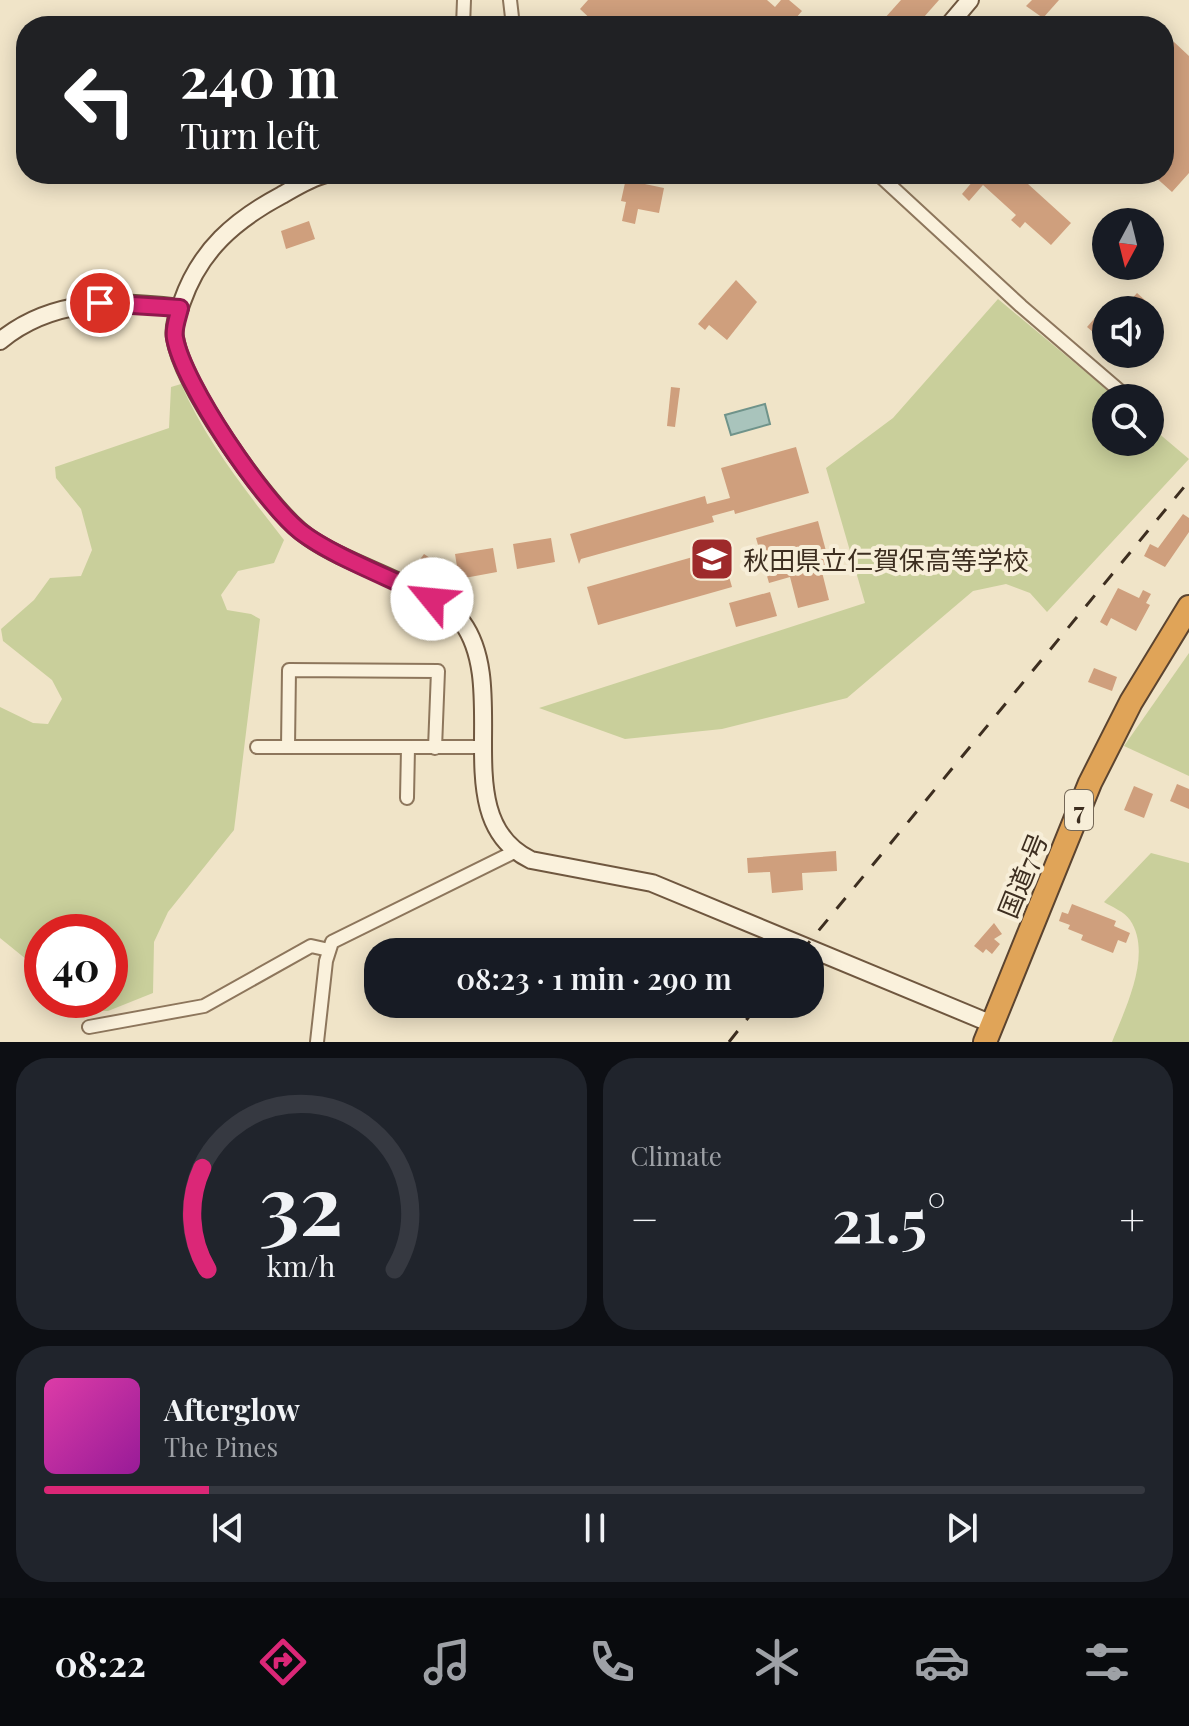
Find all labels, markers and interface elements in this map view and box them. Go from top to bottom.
text: 240 m [180,38,339,113]
icon: left [48,48,152,152]
text: Turn left [180,110,319,158]
north arrow [1092,208,1164,280]
map controls [1092,208,1164,456]
pin [66,269,134,337]
icon: arrive [78,281,122,325]
button: sound [1092,296,1164,368]
button: search [1092,384,1164,456]
school or university icon: 秋田県立仁賀保高等学校 [688,535,736,583]
place label: 秋田県立仁賀保高等学校 [743,542,1029,577]
position arrow [390,557,474,641]
road number: 7 [1065,790,1093,830]
street label: 国道7号 [989,827,1055,923]
speed limit sign: 40 [24,914,128,1018]
text: 08:23 · 1 min · 290 m [456,958,732,998]
text: Climate [631,1138,722,1173]
text: 32 [259,1146,343,1257]
text: 21.5° [832,1178,946,1258]
text: − [631,1188,659,1247]
text: + [1119,1188,1145,1247]
text: km/h [267,1246,336,1284]
text: Afterglow [164,1389,300,1429]
text: The Pines [164,1429,278,1464]
icon: previous [206,1506,250,1550]
icon: pause [573,1506,617,1550]
icon: next [940,1506,984,1550]
icon: directions [255,1634,311,1690]
icon: music [419,1634,475,1690]
icon: phone [584,1634,640,1690]
icon: climate [749,1634,805,1690]
icon: car [914,1634,970,1690]
icon: filters [1079,1634,1135,1690]
text: 08:22 [54,1638,146,1686]

